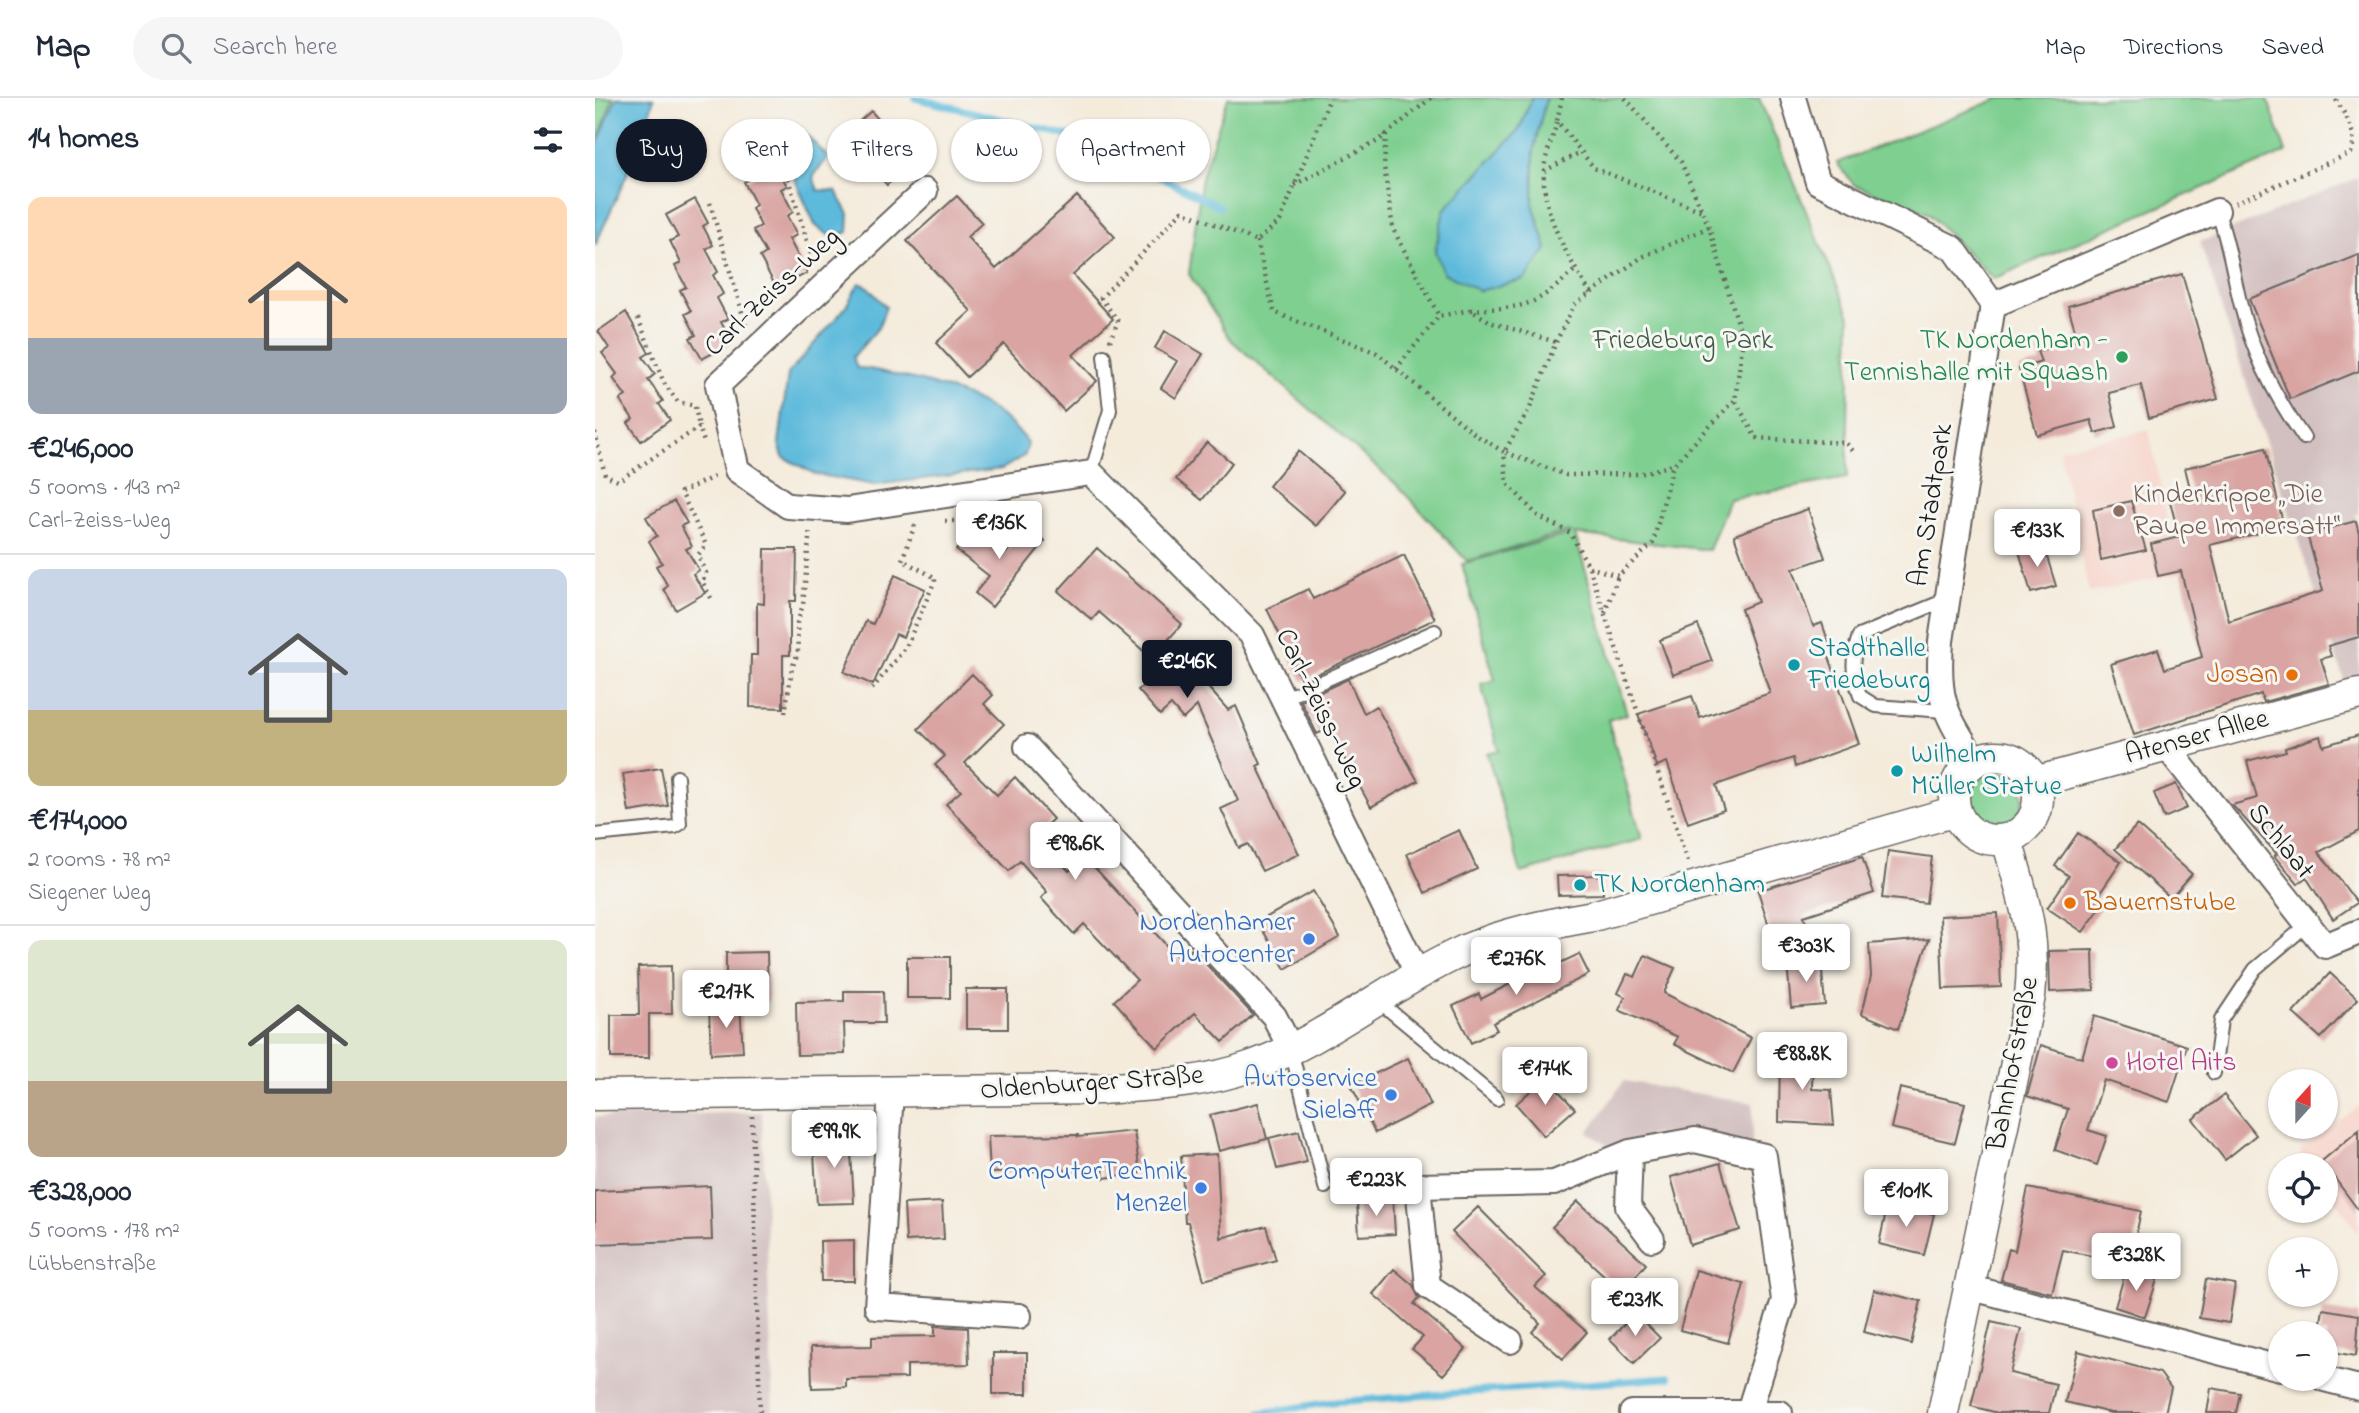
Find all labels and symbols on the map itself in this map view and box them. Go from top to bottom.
street label: Carl-Zeiss-Weg [695,219,851,367]
park label: Friedeburg Park [1592,321,1774,362]
place label: TK Nordenham - Tennishalle mit Squash [1844,321,2108,394]
marker: TK Nordenham - Tennishalle mit Squash [2114,349,2130,365]
street label: Am Stadtpark [1899,420,1965,590]
place label: Kinderkrippe „Die Raupe Immersatt“ [2133,475,2341,548]
pin: €136K [950,502,1048,561]
marker: Kinderkrippe „Die Raupe Immersatt“ [2111,503,2127,519]
pin: €133K [1988,510,2086,569]
street label: Carl-Zeiss-Weg [1263,622,1377,796]
place label: Stadthalle Friedeburg [1807,629,1930,702]
pin: €246K [1138,640,1236,700]
place label: Josan [2207,655,2278,696]
marker: Stadthalle Friedeburg [1786,657,1802,673]
marker: Josan [2284,667,2300,683]
street label: Atenser Allee [2121,699,2274,777]
place label: Wilhelm Müller Statue [1911,735,2062,808]
marker: Wilhelm Müller Statue [1889,763,1905,779]
street label: Schlaat [2236,795,2324,889]
pin: €98.6K [1018,822,1132,882]
place label: TK Nordenham [1594,865,1765,906]
marker: TK Nordenham [1572,877,1588,893]
place label: Bauernstube [2083,883,2236,924]
marker: Bauernstube [2062,895,2078,911]
place label: Nordenhamer Autocenter [1139,903,1295,976]
pin: €303K [1757,924,1855,984]
marker: Nordenhamer Autocenter [1301,931,1317,947]
pin: €276K [1467,937,1565,997]
pin: €217K [677,970,775,1030]
street label: Bahnhofstraße [1977,973,2051,1156]
pin: €88.8K [1745,1032,1859,1092]
place label: Hotel Aits [2126,1043,2236,1084]
pin: €174K [1496,1048,1594,1107]
marker: Hotel Aits [2104,1055,2120,1071]
street label: Oldenburger Straße [979,1056,1205,1112]
place label: Autoservice Sielaff [1244,1059,1378,1132]
north arrow [2268,1069,2338,1139]
marker: Autoservice Sielaff [1383,1087,1399,1103]
pin: €99.9K [777,1110,891,1170]
place label: ComputerTechnik Menzel [988,1152,1188,1225]
pin: €223K [1327,1158,1425,1218]
pin: €101K [1857,1170,1955,1229]
marker: ComputerTechnik Menzel [1193,1180,1209,1196]
pin: €328K [2087,1234,2185,1293]
pin: €231K [1586,1278,1684,1338]

